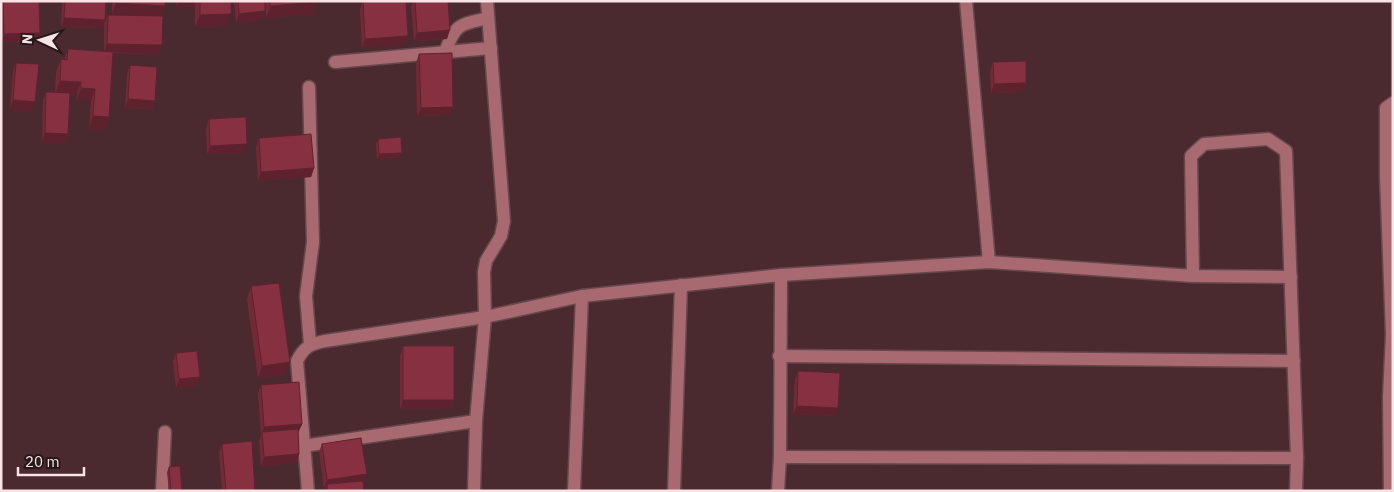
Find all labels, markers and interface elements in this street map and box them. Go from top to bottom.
north arrow [15,15,65,65]
text: N [18,33,36,45]
scale bar [18,444,84,476]
text: 20 m [25,452,60,471]

